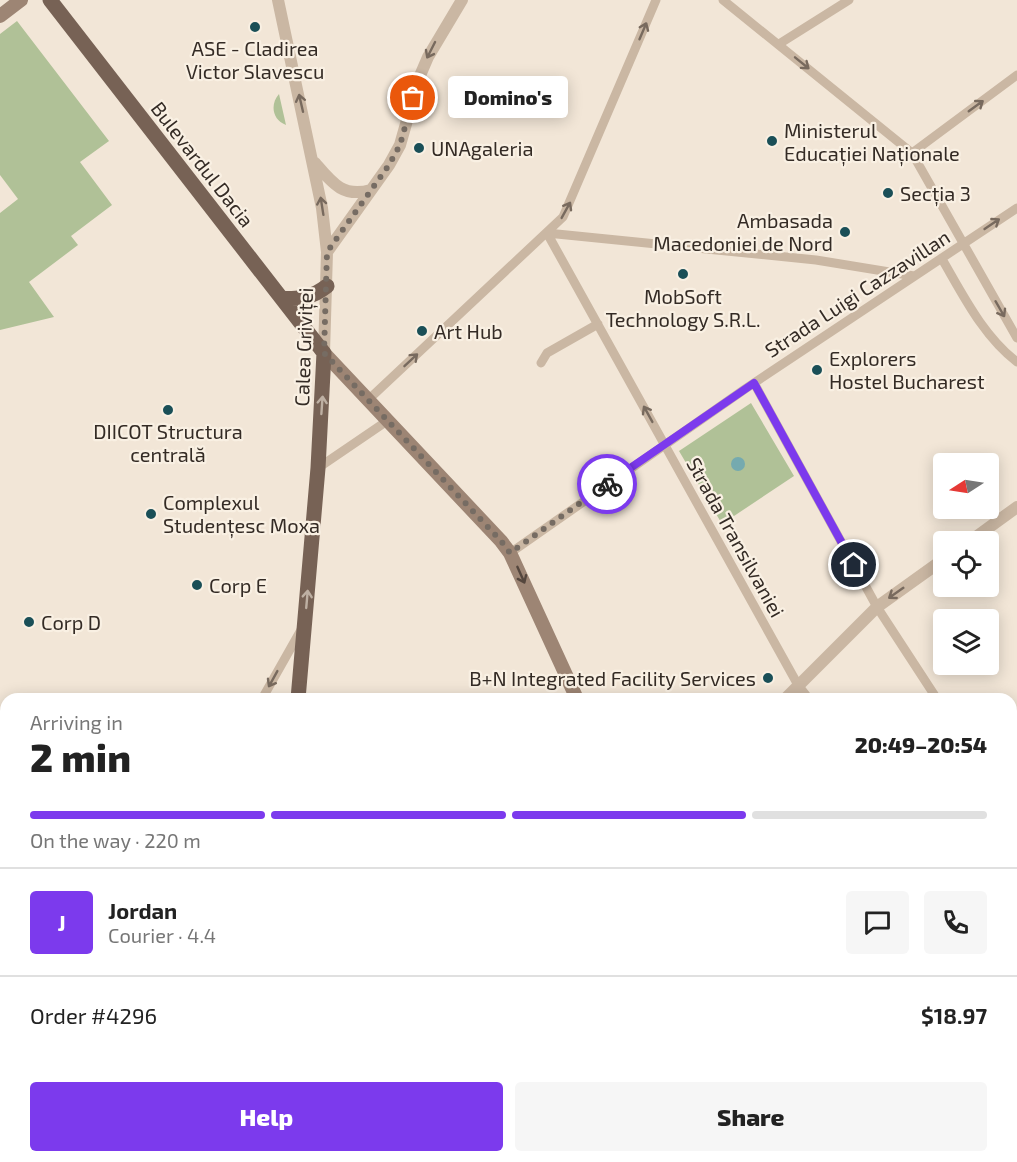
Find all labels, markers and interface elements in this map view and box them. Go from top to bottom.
marker: ASE - Cladirea Victor Slavescu [248,20,262,34]
one-way arrow [638,23,649,41]
place label: ASE - Cladirea Victor Slavescu [186,36,324,83]
one-way arrow [425,41,437,59]
one-way arrow [794,56,810,69]
pin [387,72,438,123]
callout: Domino's [449,77,569,119]
icon: bag [396,81,429,114]
text: Domino's [464,85,552,109]
one-way arrow [294,94,306,113]
street label: Bulevardul Dacia [147,97,259,231]
one-way arrow [967,100,983,112]
place label: Ministerul Educației Naționale [784,118,960,167]
marker: Ministerul Educației Naționale [765,134,779,148]
place label: UNAgaleria [431,136,534,160]
marker: UNAgaleria [412,141,426,155]
place label: Secția 3 [900,181,971,207]
marker: Secția 3 [881,186,895,200]
one-way arrow [316,197,327,217]
one-way arrow [560,202,572,219]
place label: Ambasada Macedoniei de Nord [653,208,833,255]
one-way arrow [983,218,1000,230]
street label: Strada Luigi Cazzavillan [760,224,954,362]
marker: Ambasada Macedoniei de Nord [838,225,852,239]
marker: MobSoft Technology S.R.L. [676,267,690,281]
place label: MobSoft Technology S.R.L. [605,284,761,331]
street label: Calea Griviței [289,287,319,407]
one-way arrow [995,299,1006,317]
place label: Art Hub [434,319,503,343]
marker: Art Hub [415,324,429,338]
place label: Explorers Hostel Bucharest [829,346,985,393]
one-way arrow [403,353,418,367]
marker: Explorers Hostel Bucharest [810,363,824,377]
one-way arrow [317,395,328,415]
marker: DIICOT Structura centrală [161,403,175,417]
one-way arrow [642,406,654,423]
place label: DIICOT Structura centrală [93,419,243,466]
street label: Strada Transilvaniei [682,453,790,621]
north arrow [933,453,999,519]
map controls [933,453,999,675]
courier [577,454,637,514]
icon: bike [591,468,624,501]
place label: Complexul Studențesc Moxa [163,490,320,539]
marker: Complexul Studențesc Moxa [144,507,158,521]
button: locate [933,531,999,597]
pin [828,539,879,590]
icon: home [837,548,870,581]
one-way arrow [516,566,527,584]
place label: Corp E [209,573,267,597]
marker: Corp E [190,578,204,592]
one-way arrow [888,587,904,599]
one-way arrow [302,589,313,609]
button: layers [933,609,999,675]
place label: Corp D [41,610,101,634]
marker: Corp D [22,615,36,629]
place label: B+N Integrated Facility Services [469,666,756,690]
one-way arrow [267,670,279,687]
marker: B+N Integrated Facility Services [761,671,775,685]
text: Arriving in [30,710,123,734]
text: 20:49–20:54 [855,731,987,757]
text: 2 min [30,733,131,780]
text: On the way · 220 m [30,828,201,852]
button: chat [846,891,909,954]
button: phone [924,891,987,954]
text: Jordan [108,897,177,923]
text: J [57,909,66,935]
text: Courier · 4.4 [108,923,216,947]
text: Order #4296 [30,1002,157,1028]
text: $18.97 [921,1002,987,1028]
button: Help [30,1082,503,1151]
button: Share [515,1082,987,1151]

